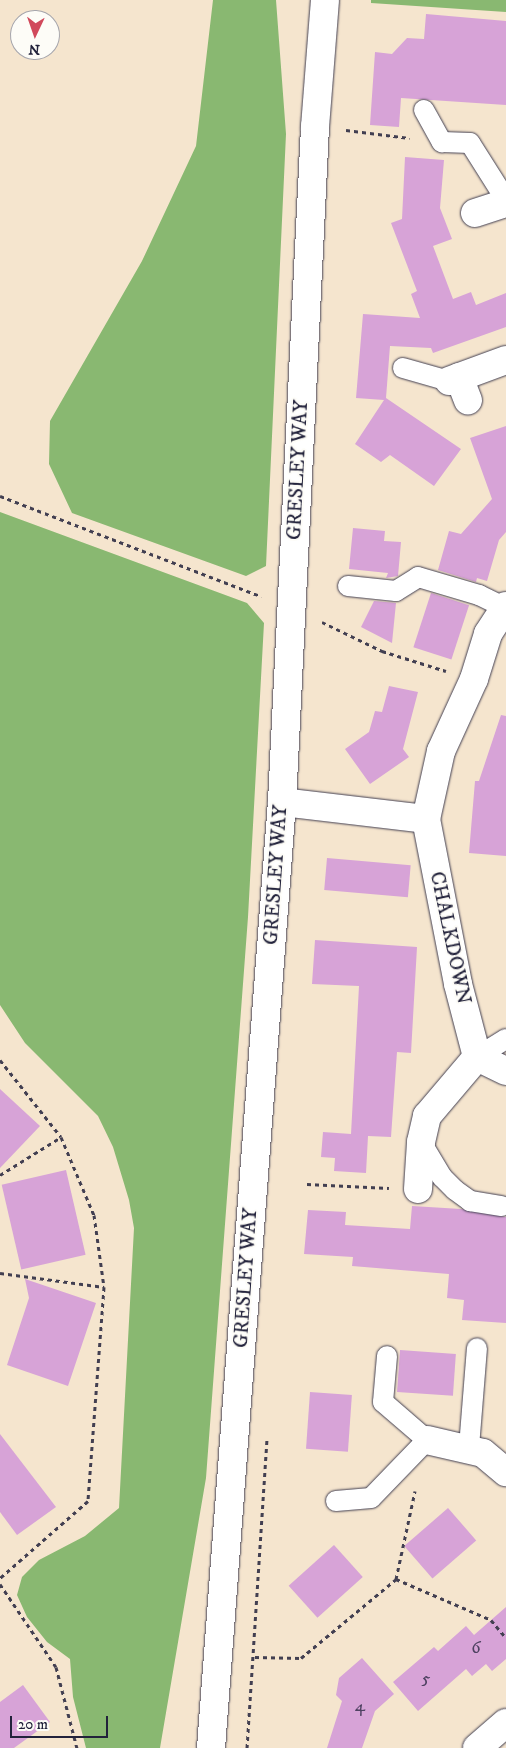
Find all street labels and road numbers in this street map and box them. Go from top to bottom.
street label: GRESLEY WAY [282,399,314,541]
street label: GRESLEY WAY [259,804,293,946]
street label: CHALKDOWN [424,870,476,1006]
street label: GRESLEY WAY [229,1207,263,1349]

